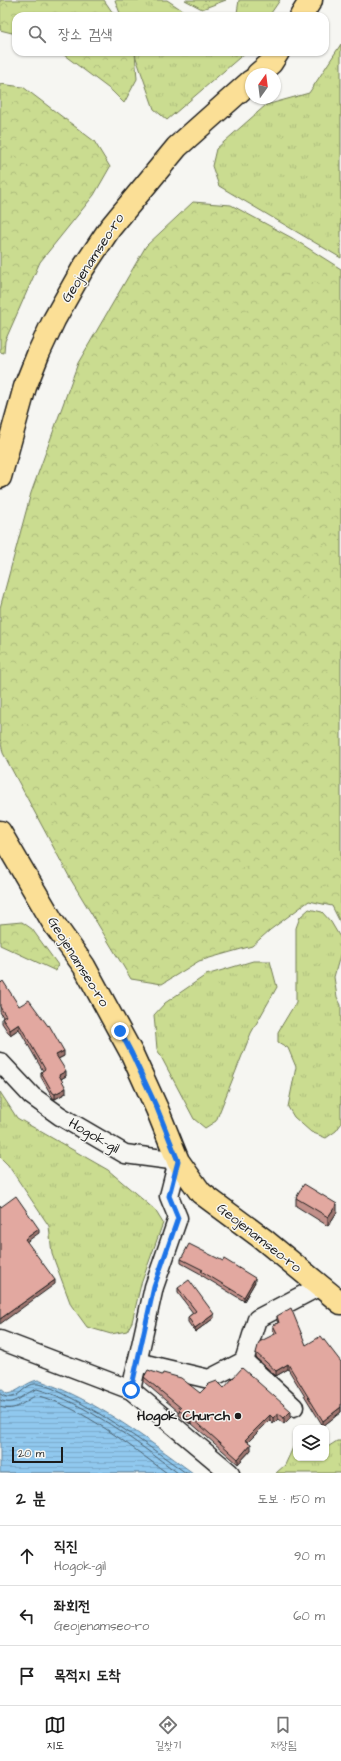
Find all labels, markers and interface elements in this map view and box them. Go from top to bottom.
search box [12,12,329,56]
icon: search [26,23,48,45]
text: 장소 검색 [58,24,112,45]
north arrow [245,68,281,104]
street label: Geojenamseo-ro [57,209,129,306]
street label: Geojenamseo-ro [42,913,114,1011]
route end [111,1022,129,1040]
street label: Hogok-gil [65,1113,123,1159]
street label: Geojenamseo-ro [212,1199,306,1278]
route start [122,1381,140,1399]
place label: Hogok Church [137,1406,231,1427]
marker: Hogok Church [233,1411,243,1421]
map controls [293,1425,329,1461]
button: layers [293,1425,329,1461]
scale bar [12,1445,63,1464]
text: 20 m [18,1446,44,1461]
text: 2 분 [16,1487,46,1511]
text: 도보 · 150 m [257,1490,325,1508]
text: 직진 [54,1536,78,1557]
icon: ahead [16,1545,38,1567]
text: 90 m [294,1547,325,1565]
text: Hogok-gil [54,1557,106,1575]
text: 좌회전 [54,1596,90,1617]
icon: left [16,1605,38,1627]
text: 60 m [293,1607,325,1625]
text: Geojenamseo-ro [54,1617,149,1635]
icon: arrive [16,1665,38,1687]
text: 목적지 도착 [54,1665,120,1686]
tab: 지도 [44,1714,66,1753]
tab: 길찾기 [155,1714,182,1753]
tab: 저장됨 [270,1714,297,1753]

